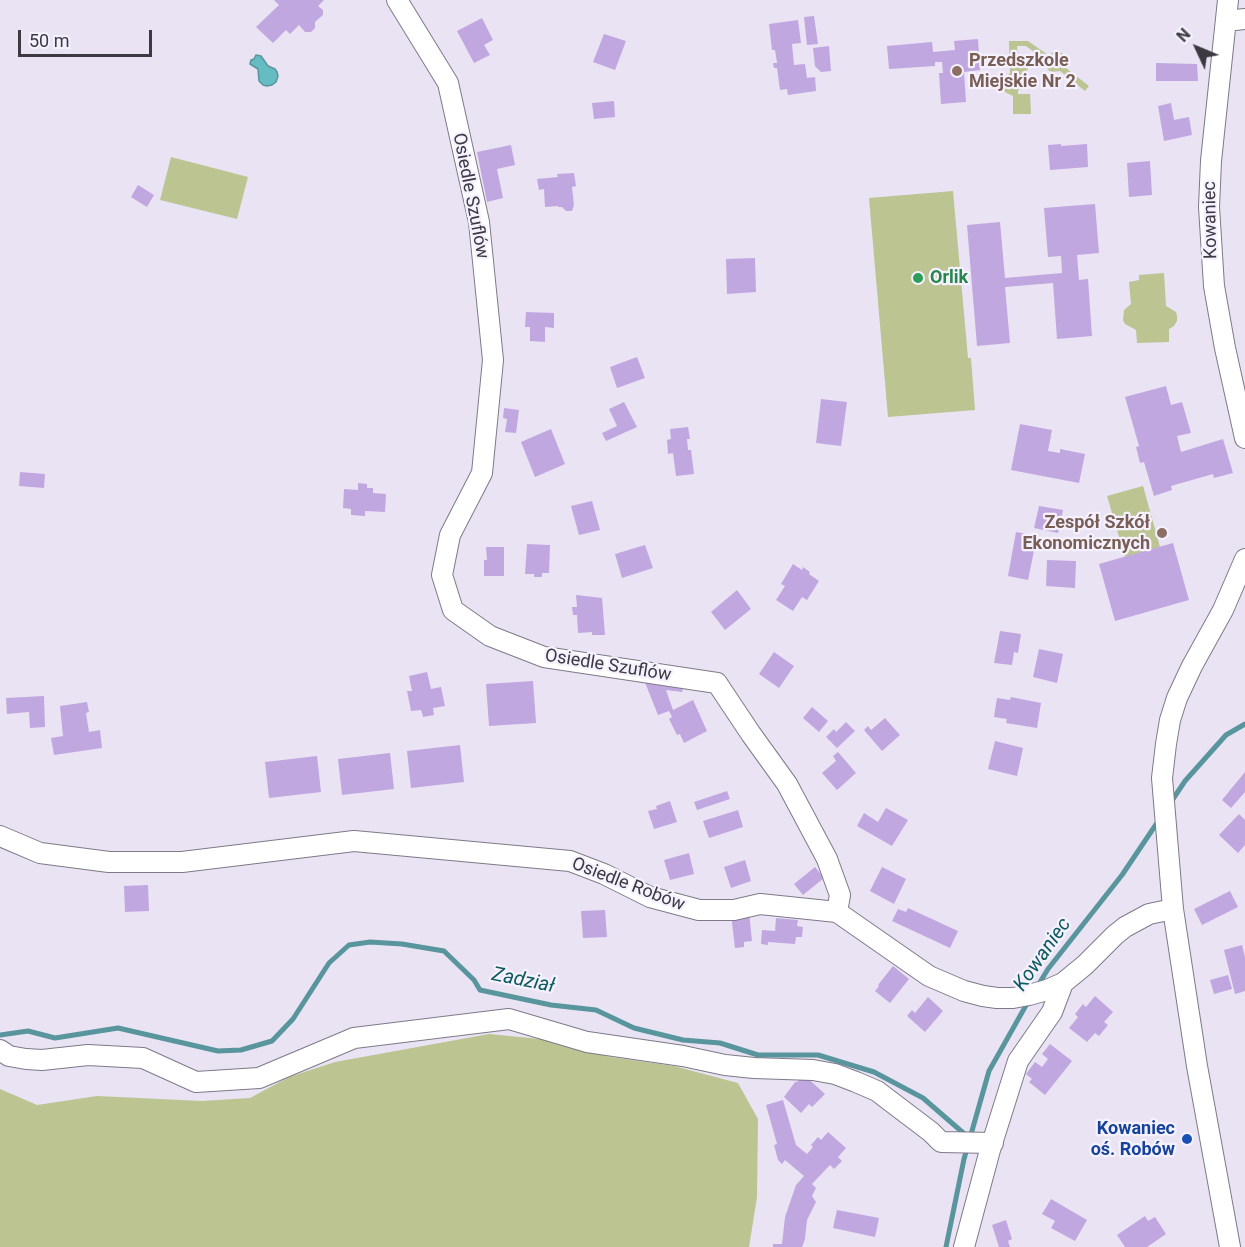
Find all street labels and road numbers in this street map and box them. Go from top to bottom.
street label: Osiedle Szuflów [447,131,493,261]
street label: Kowaniec [1200,181,1222,259]
street label: Osiedle Szuflów [543,645,673,687]
street label: Osiedle Robów [568,854,688,916]

